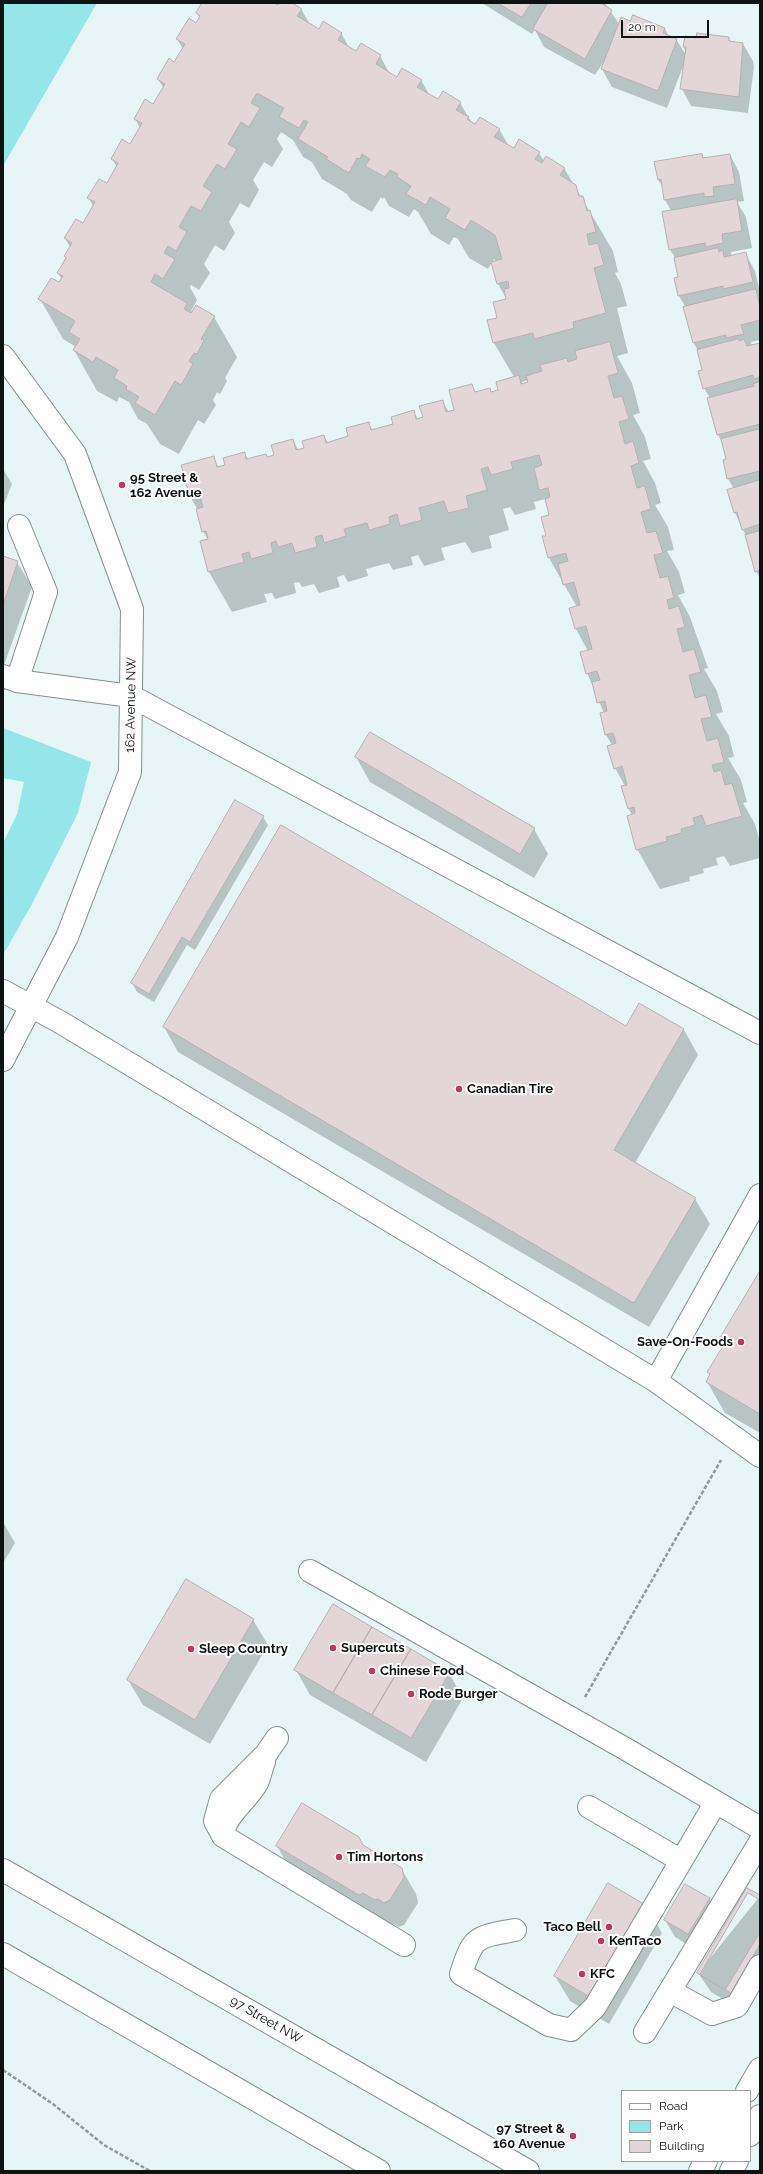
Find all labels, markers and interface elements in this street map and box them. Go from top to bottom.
scale bar [623,12,711,38]
text: 20 m [628,20,656,34]
place label: 95 Street & 162 Avenue [130,470,201,501]
marker: 95 Street & 162 Avenue [117,480,127,490]
street label: 162 Avenue NW [122,657,140,753]
place label: Canadian Tire [467,1081,553,1097]
marker: Canadian Tire [454,1084,464,1094]
place label: Save-On-Foods [637,1334,733,1350]
marker: Save-On-Foods [736,1337,746,1347]
place label: Supercuts [341,1640,405,1656]
place label: Sleep Country [199,1641,288,1657]
marker: Supercuts [328,1643,338,1653]
marker: Sleep Country [186,1644,196,1654]
place label: Chinese Food [380,1663,464,1679]
marker: Chinese Food [367,1666,377,1676]
place label: Rode Burger [419,1686,497,1702]
marker: Rode Burger [406,1689,416,1699]
place label: Tim Hortons [347,1849,423,1865]
marker: Tim Hortons [334,1852,344,1862]
place label: Taco Bell [543,1919,601,1935]
marker: Taco Bell [604,1922,614,1932]
place label: KenTaco [609,1933,661,1949]
marker: KenTaco [596,1936,606,1946]
place label: KFC [590,1966,615,1982]
marker: KFC [577,1969,587,1979]
street label: 97 Street NW [227,1993,305,2047]
legend [621,2090,751,2162]
text: Road [659,2099,688,2113]
text: Park [659,2119,684,2133]
place label: 97 Street & 160 Avenue [493,2121,565,2152]
marker: 97 Street & 160 Avenue [568,2131,578,2141]
text: Building [659,2139,705,2153]

